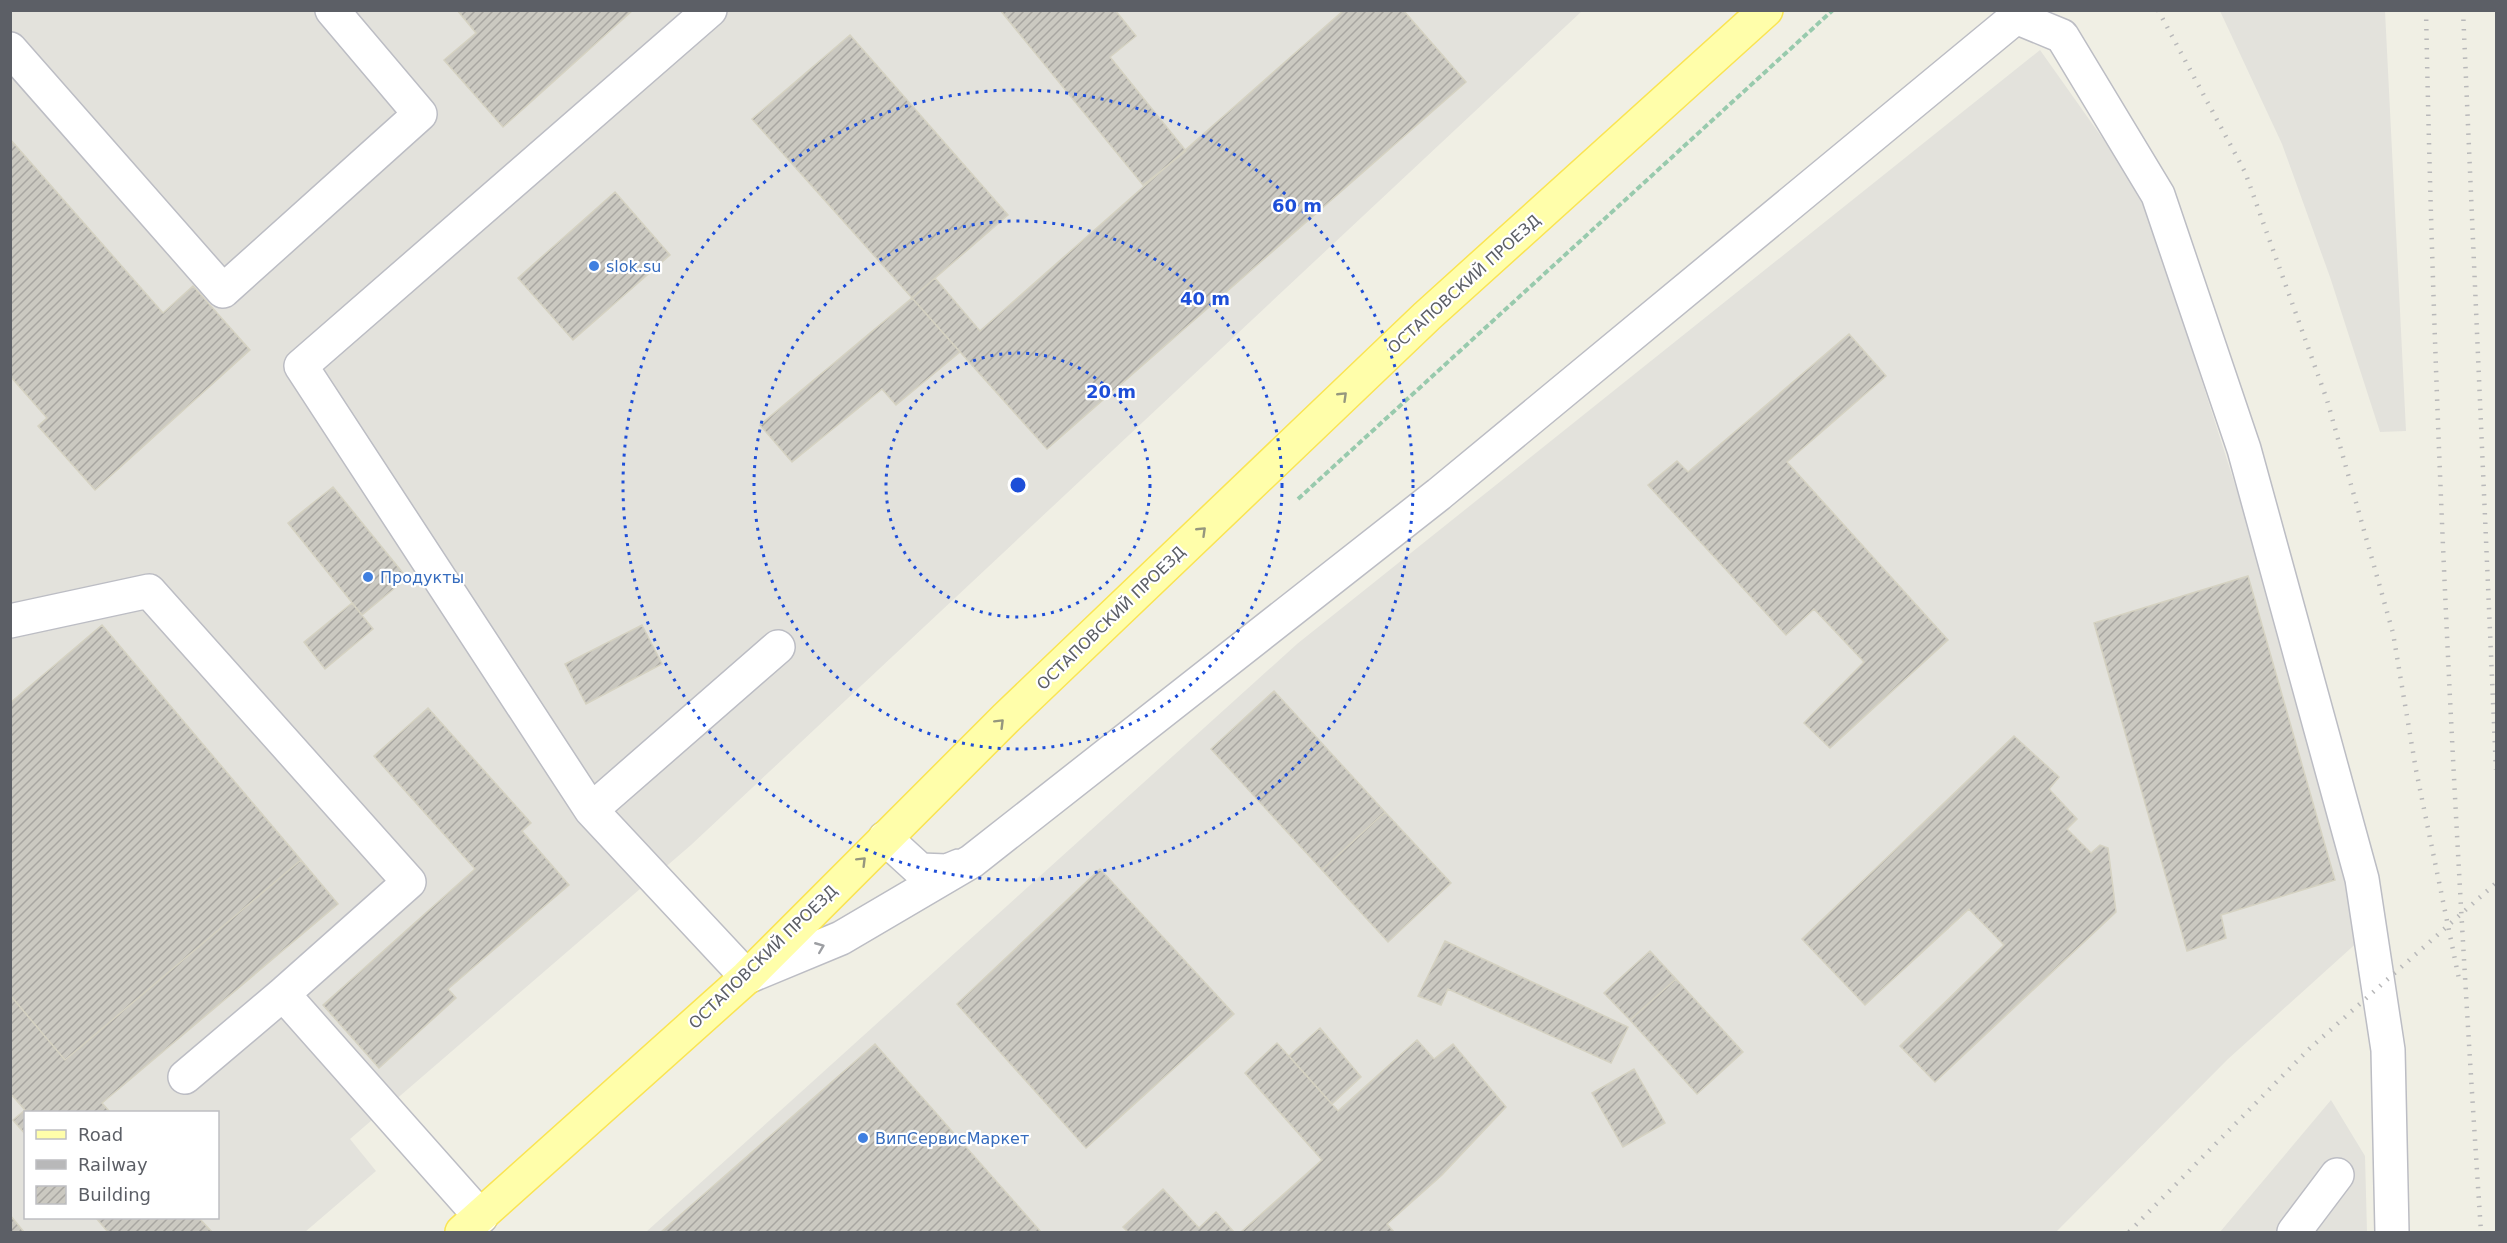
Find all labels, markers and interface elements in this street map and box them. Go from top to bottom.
text: 60 m [1272,195,1322,216]
street label: ОСТАПОВСКИЙ ПРОЕЗД [1384,210,1544,358]
place label: slok.su [606,257,661,276]
marker: slok.su [587,259,601,273]
text: 40 m [1180,288,1230,309]
text: 20 m [1086,381,1136,402]
one-way arrow [1337,392,1347,403]
centre of rings [1008,475,1028,495]
one-way arrow [1195,527,1206,538]
street label: ОСТАПОВСКИЙ ПРОЕЗД [1033,542,1189,694]
place label: Продукты [380,568,464,587]
marker: Продукты [361,570,375,584]
one-way arrow [993,720,1004,731]
one-way arrow [855,857,866,867]
street label: ОСТАПОВСКИЙ ПРОЕЗД [685,881,841,1033]
one-way arrow [814,942,825,954]
legend [24,1111,219,1219]
text: Road [78,1124,123,1145]
place label: ВипСервисМаркет [875,1129,1029,1148]
marker: ВипСервисМаркет [856,1131,870,1145]
text: Railway [78,1154,148,1175]
text: Building [78,1184,151,1205]

